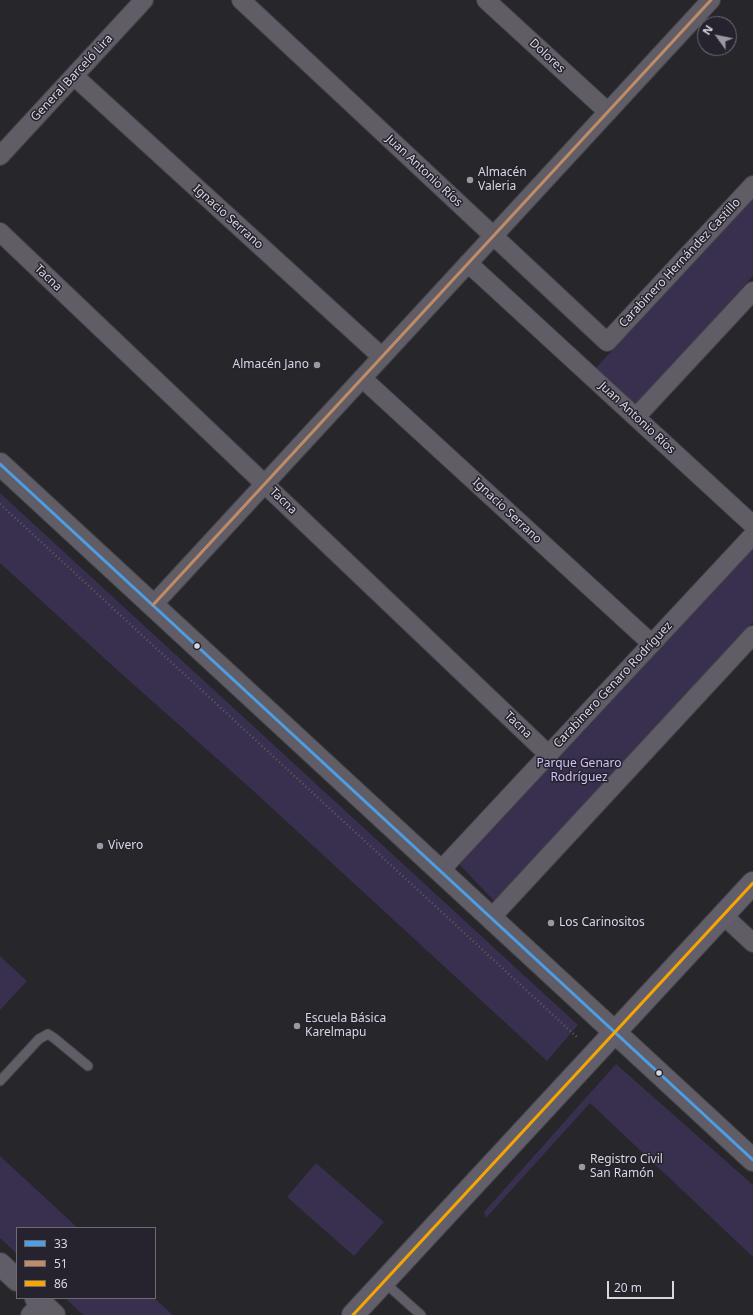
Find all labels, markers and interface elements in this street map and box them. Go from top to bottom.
north arrow [697,16,737,56]
text: N [699,22,716,38]
street label: General Barceló Lira [28,32,116,124]
street label: Dolores [526,36,568,76]
street label: Juan Antonio Ríos [383,132,465,210]
place label: Almacén Valeria [478,166,527,194]
marker: Almacén Valeria [465,175,475,185]
street label: Ignacio Serrano [190,182,266,252]
street label: Carabinero Hernández Castillo [616,195,744,331]
street label: Tacna [31,262,65,294]
place label: Almacén Jano [233,358,309,372]
marker: Almacén Jano [312,360,322,370]
street label: Juan Antonio Ríos [596,379,678,457]
street label: Ignacio Serrano [469,475,545,547]
street label: Tacna [266,485,300,517]
street label: Carabinero Genaro Rodríguez [551,619,675,751]
unlabelled marker [192,641,202,651]
street label: Tacna [501,709,535,741]
park label: Parque Genaro Rodríguez [536,757,622,785]
place label: Vivero [108,839,143,853]
marker: Vivero [95,841,105,851]
place label: Los Carinositos [559,916,645,930]
marker: Los Carinositos [546,918,556,928]
place label: Escuela Básica Karelmapu [305,1012,386,1040]
marker: Escuela Básica Karelmapu [292,1021,302,1031]
unlabelled marker [654,1068,664,1078]
place label: Registro Civil San Ramón [590,1153,663,1181]
marker: Registro Civil San Ramón [577,1162,587,1172]
legend [16,1227,156,1299]
text: 33 [54,1235,68,1252]
text: 51 [54,1255,68,1272]
scale bar [609,1273,676,1299]
text: 86 [54,1275,68,1292]
text: 20 m [614,1279,642,1296]

